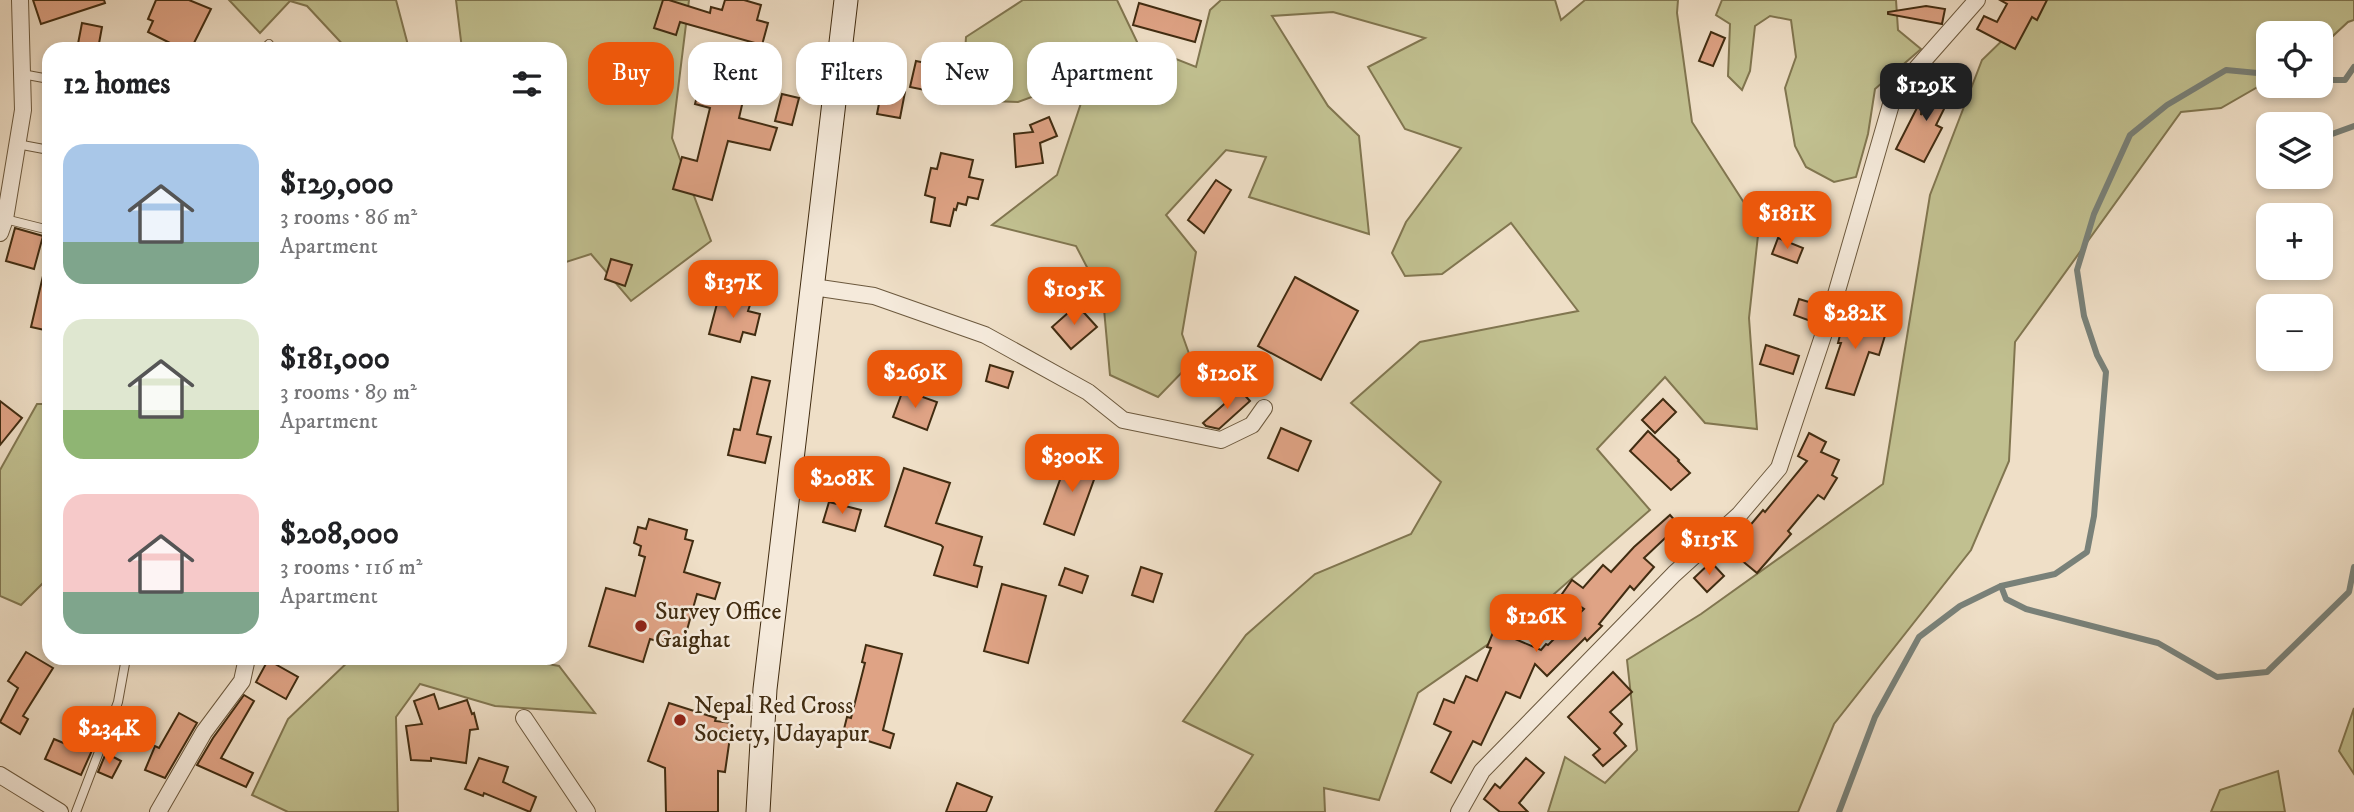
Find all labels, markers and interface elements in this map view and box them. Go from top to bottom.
map controls [2256,21,2333,371]
button: locate [2256,21,2333,98]
chip: Buy [588,42,674,105]
chip: Rent [688,42,782,105]
chip: Filters [796,42,907,105]
chip: New [921,42,1013,105]
chip: Apartment [1027,42,1177,105]
pin: $129K [1877,64,1975,123]
icon: filters [508,65,546,103]
text: 12 homes [63,66,170,103]
text: $129K [1896,71,1956,100]
button: layers [2256,112,2333,189]
text: $129,000 [280,166,394,203]
icon: home [119,172,203,256]
pin: $181K [1738,191,1836,251]
text: $181K [1758,199,1816,228]
text: 3 rooms · 86 m² [280,203,417,232]
button: + [2256,203,2333,280]
text: Apartment [280,232,378,261]
pin: $137K [684,260,782,320]
text: $137K [704,268,762,297]
pin: $105K [1025,268,1123,327]
text: $105K [1044,275,1104,304]
pin: $282K [1806,292,1904,351]
button: − [2256,294,2333,371]
text: $282K [1824,299,1886,328]
text: $181,000 [280,341,390,378]
icon: home [119,347,203,431]
pin: $269K [866,350,964,410]
pin: $120K [1178,352,1276,411]
text: $269K [883,358,947,387]
text: $120K [1197,359,1257,388]
text: 3 rooms · 89 m² [280,378,417,407]
text: Apartment [280,407,378,436]
pin: $300K [1023,434,1121,494]
text: $300K [1041,442,1103,471]
pin: $208K [793,456,891,516]
text: $208K [810,464,874,493]
text: $208,000 [280,516,399,553]
pin: $115K [1660,518,1758,577]
icon: home [119,522,203,606]
text: $115K [1681,525,1737,554]
text: 3 rooms · 116 m² [280,553,423,582]
text: Apartment [280,582,378,611]
pin: $126K [1487,594,1585,654]
place label: Survey Office Gaighat [655,597,781,655]
text: $126K [1506,602,1566,631]
marker: Survey Office Gaighat [633,618,649,634]
place label: Nepal Red Cross Society, Udayapur [694,691,869,749]
pin: $234K [60,706,158,766]
marker: Nepal Red Cross Society, Udayapur [672,712,688,728]
text: $234K [78,714,140,743]

